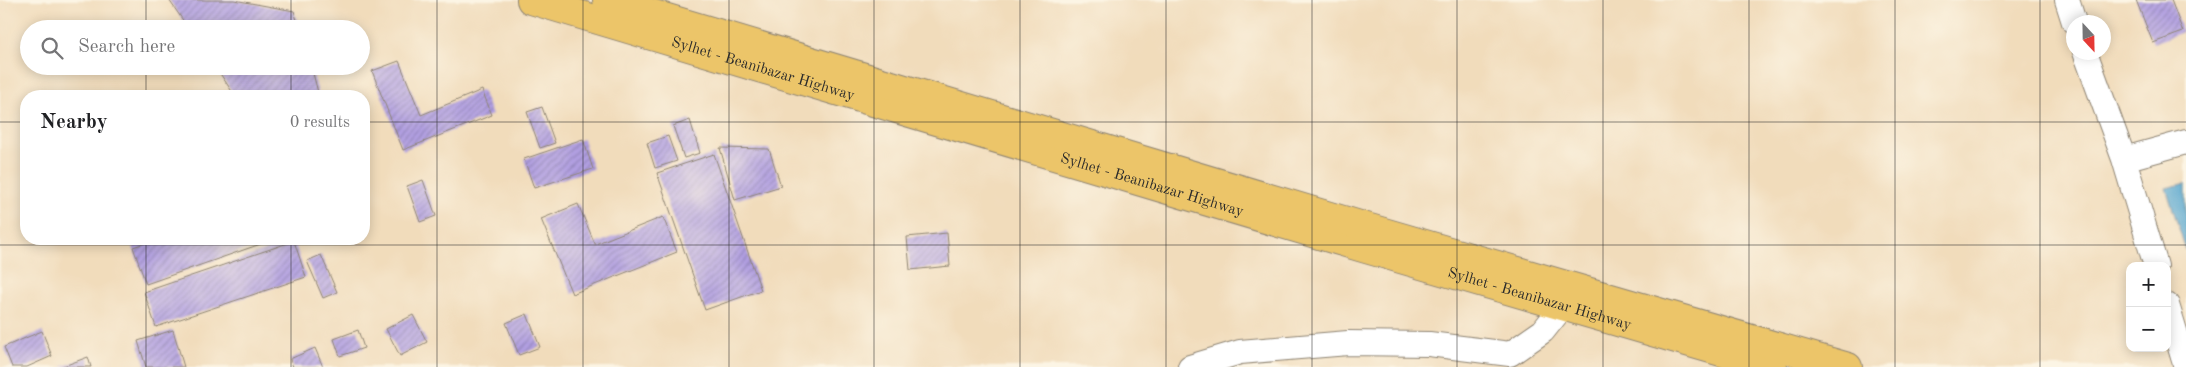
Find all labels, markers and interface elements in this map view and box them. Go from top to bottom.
north arrow [2066,15,2111,60]
search box [20,20,370,75]
icon: search [38,34,66,62]
street label: Sylhet - Beanibazar Highway [670,35,856,104]
text: Search here [78,38,175,57]
text: Nearby [40,112,108,133]
text: 0 results [290,115,350,131]
street label: Sylhet - Beanibazar Highway [1059,151,1245,220]
map controls [2126,262,2171,352]
button: + [2126,262,2171,307]
street label: Sylhet - Beanibazar Highway [1446,266,1633,333]
button: − [2126,307,2171,352]

